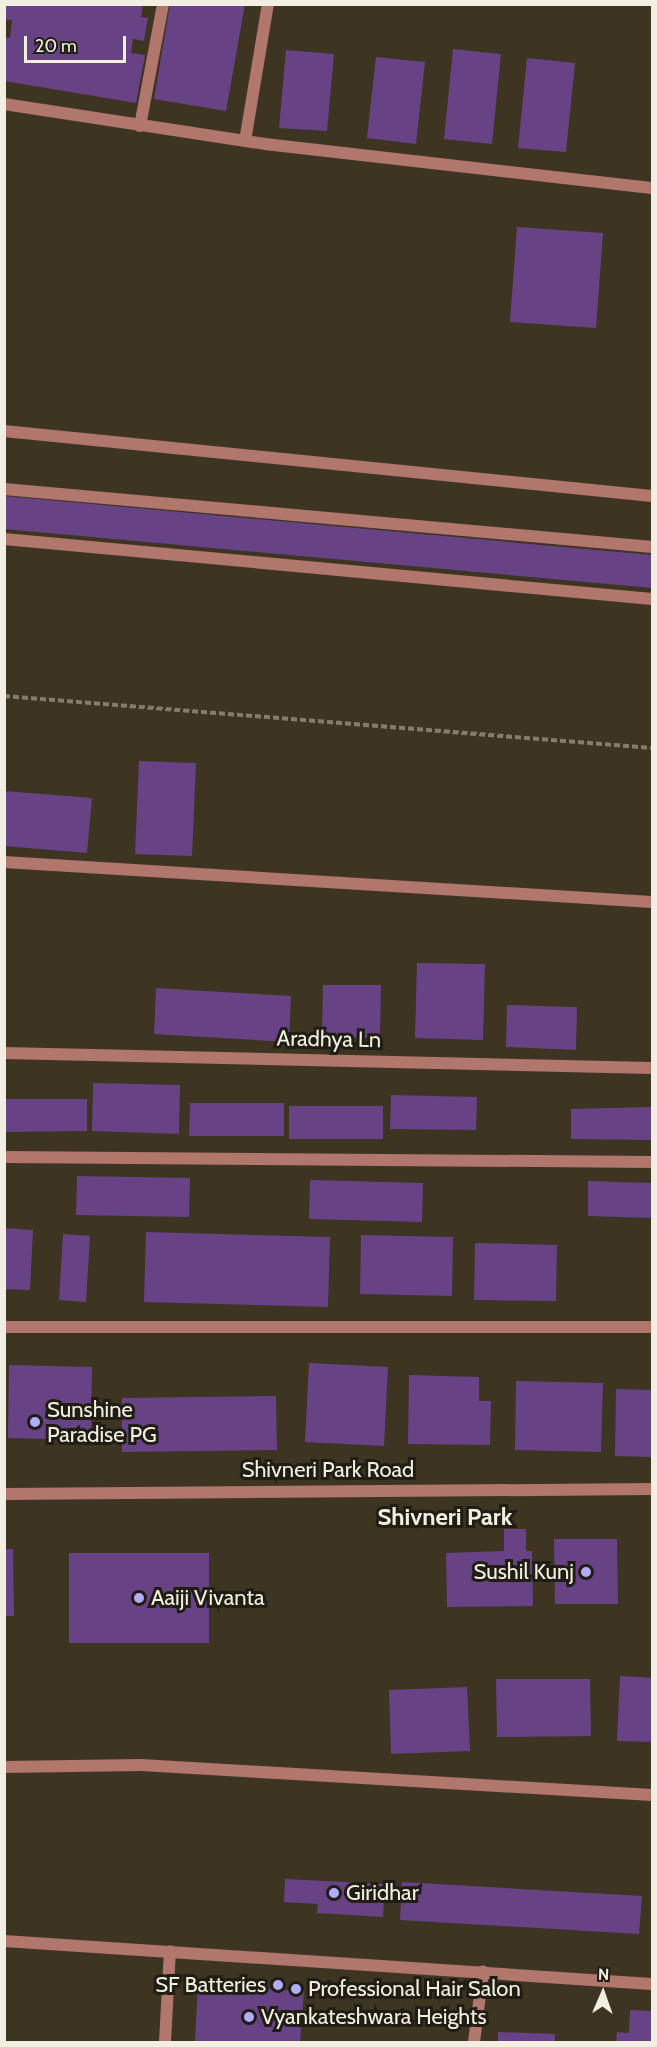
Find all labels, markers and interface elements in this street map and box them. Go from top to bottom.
scale bar [27,24,129,62]
text: 20 m [35,35,77,57]
street label: Aradhya Ln [277,1025,381,1053]
place label: Sunshine Paradise PG [47,1396,157,1448]
marker: Sunshine Paradise PG [28,1415,42,1429]
street label: Shivneri Park Road [242,1457,414,1483]
district label: Shivneri Park [378,1503,512,1531]
place label: Sushil Kunj [474,1559,574,1585]
marker: Sushil Kunj [579,1565,593,1579]
place label: Aaiji Vivanta [151,1585,264,1611]
marker: Aaiji Vivanta [132,1591,146,1605]
place label: Giridhar [346,1880,419,1906]
marker: Giridhar [327,1886,341,1900]
north arrow [573,1963,633,2023]
text: N [598,1965,610,1984]
place label: SF Batteries [155,1972,266,1998]
place label: Professional Hair Salon [308,1976,521,2002]
marker: SF Batteries [271,1978,285,1992]
marker: Professional Hair Salon [289,1982,303,1996]
place label: Vyankateshwara Heights [261,2004,487,2030]
marker: Vyankateshwara Heights [242,2010,256,2024]

